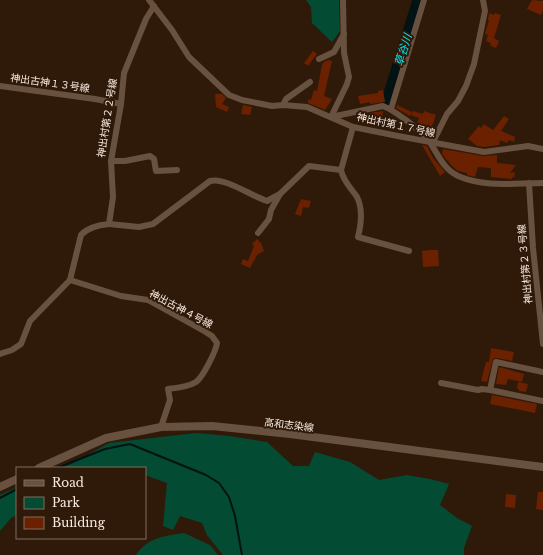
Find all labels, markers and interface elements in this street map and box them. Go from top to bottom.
water label: 草谷川 [391,31,415,68]
street label: 神出古神１３号線 [9,71,91,95]
street label: 神出村第２２号線 [94,77,120,159]
street label: 神出村第１７号線 [356,110,436,140]
street label: 神出村第２３号線 [515,224,535,304]
street label: 神出古神４号線 [147,287,215,331]
street label: 高和志染線 [263,416,315,434]
legend [16,467,146,539]
text: Road [52,475,84,490]
text: Park [52,495,80,510]
text: Building [52,515,106,530]

